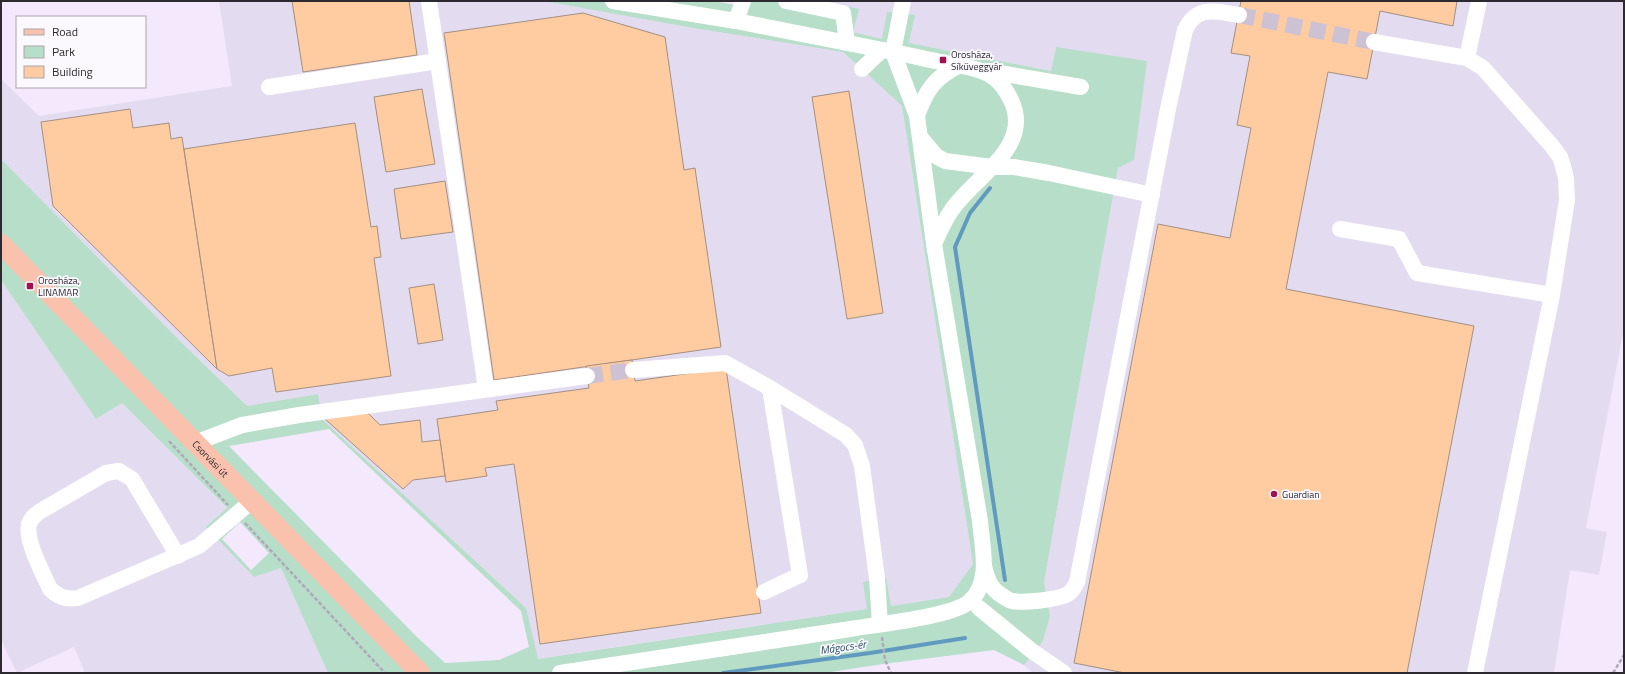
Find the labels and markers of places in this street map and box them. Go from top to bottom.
place label: Orosháza, Síküveggyár [951,47,1003,74]
marker: Orosháza, Síküveggyár [938,55,948,65]
place label: Orosháza, LINAMAR [38,273,80,300]
marker: Orosháza, LINAMAR [25,281,35,291]
place label: Guardian [1282,487,1320,502]
marker: Guardian [1269,489,1279,499]

